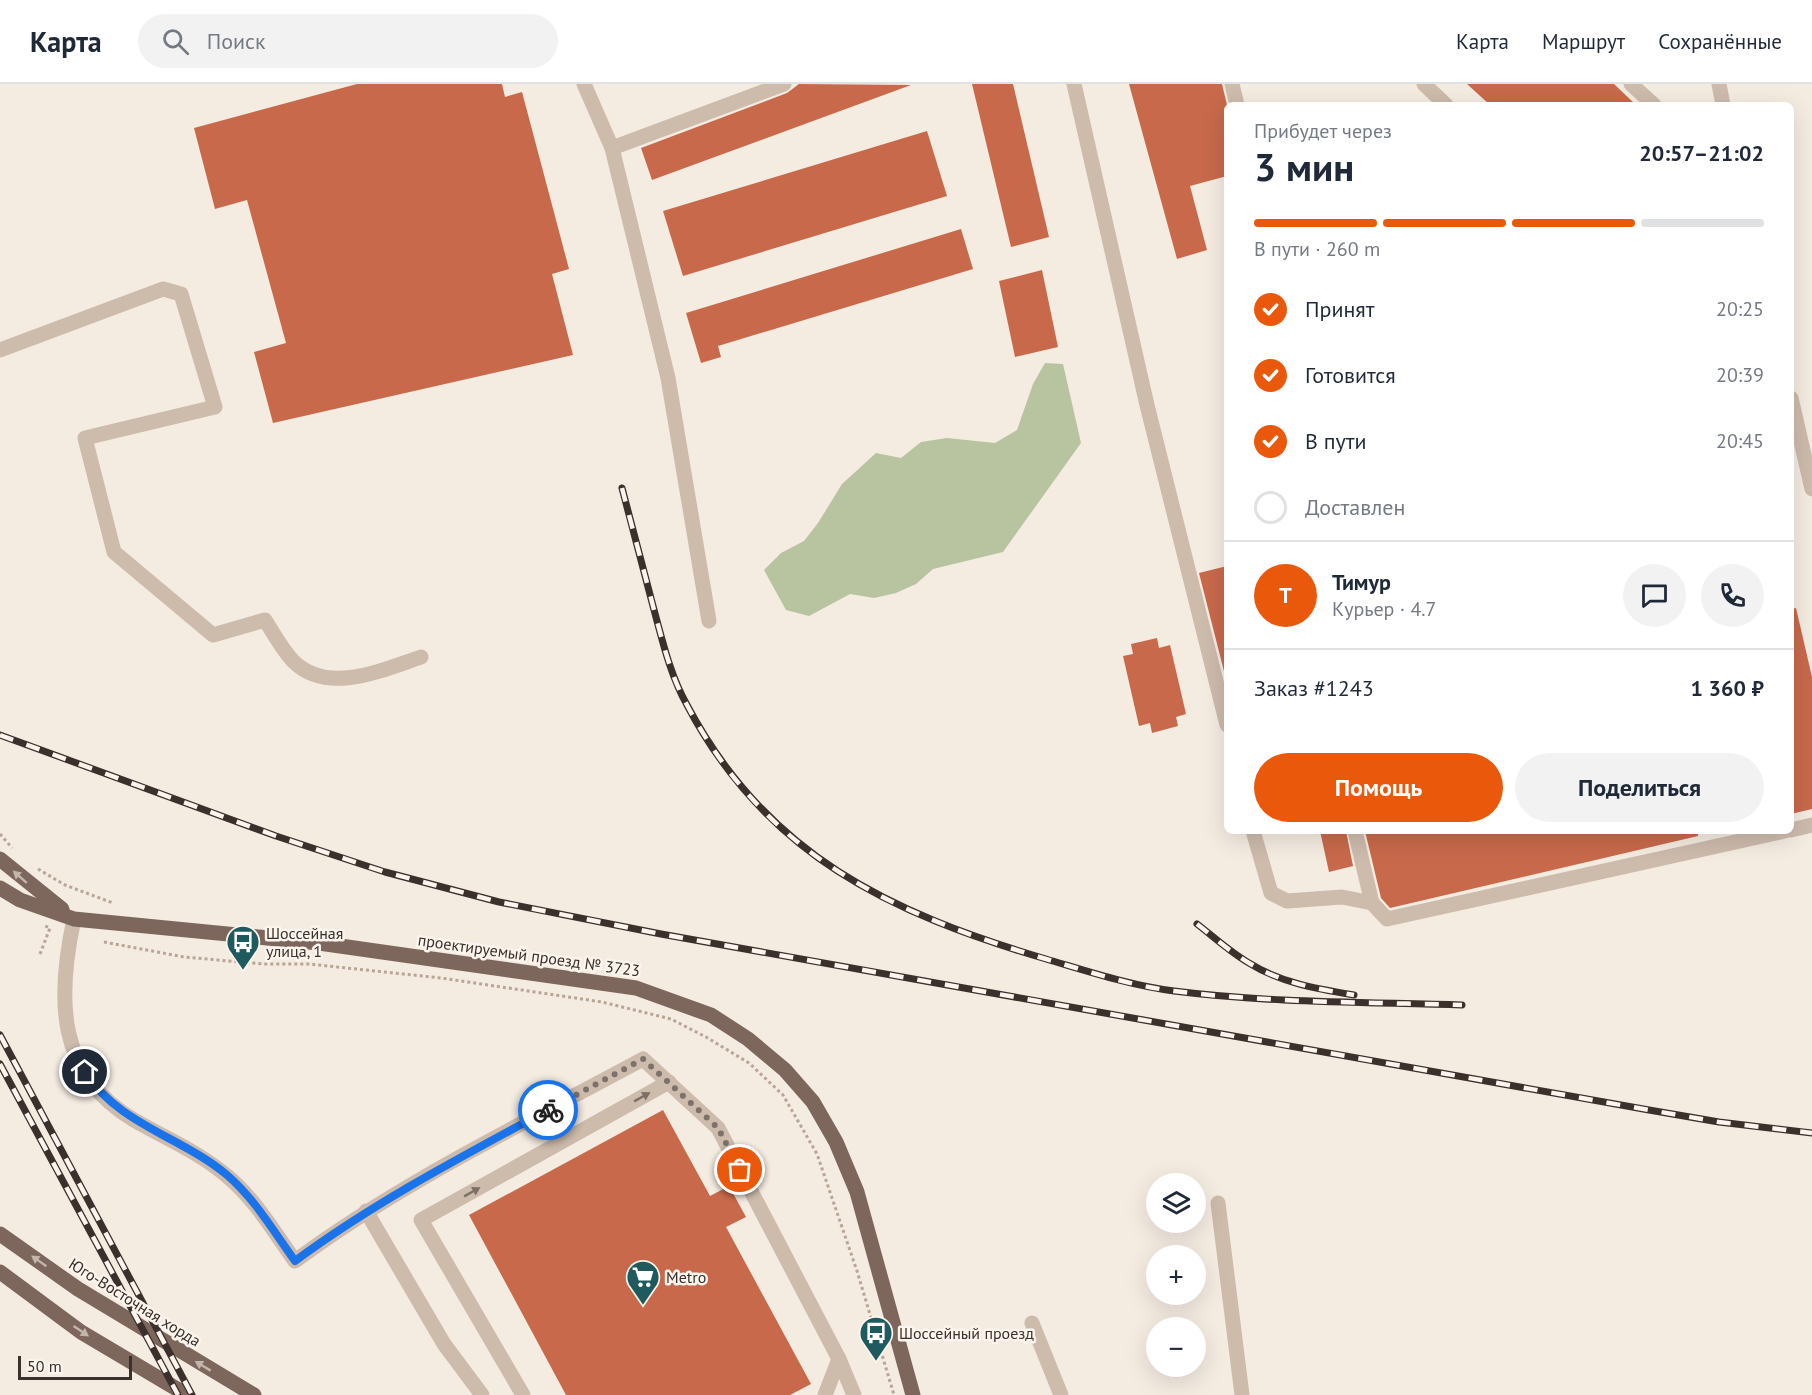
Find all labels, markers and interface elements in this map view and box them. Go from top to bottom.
search box [138,14,558,68]
text: Карта [30,23,102,60]
icon: search [159,25,192,58]
text: Поиск [207,27,266,55]
text: Карта [1456,28,1509,55]
text: Маршрут [1542,28,1625,55]
text: Сохранённые [1658,28,1782,55]
text: Прибудет через [1254,118,1392,144]
text: 20:57–21:02 [1639,139,1764,167]
text: 3 мин [1254,141,1354,192]
text: В пути · 260 m [1254,236,1380,262]
icon: check [1254,293,1287,326]
text: Принят [1305,295,1375,323]
text: 20:25 [1716,296,1764,322]
icon: check [1254,359,1287,392]
text: Готовится [1305,361,1396,389]
text: 20:39 [1716,362,1764,388]
icon: check [1254,425,1287,458]
text: В пути [1305,427,1367,455]
text: 20:45 [1716,428,1764,454]
text: Доставлен [1305,493,1405,521]
button: chat [1623,564,1686,627]
button: phone [1701,564,1764,627]
text: Тимур [1332,568,1391,596]
text: Т [1279,581,1292,609]
text: Курьер · 4.7 [1332,596,1436,622]
text: Заказ #1243 [1254,674,1374,702]
text: 1 360 ₽ [1690,674,1764,702]
button: Помощь [1254,753,1503,822]
button: Поделиться [1515,753,1764,822]
one-way arrow [12,870,28,883]
place label: Шоссейная улица, 1 [266,923,343,961]
bus stop icon: Шоссейная улица, 1 [225,924,261,971]
street label: проектируемый проезд № 3723 [417,930,641,980]
pin [59,1046,110,1097]
icon: home [68,1055,101,1088]
courier [518,1080,578,1140]
one-way arrow [634,1092,651,1102]
icon: bike [532,1094,565,1127]
pin [714,1144,765,1195]
icon: bag [723,1153,756,1186]
map controls [1146,1173,1206,1377]
button: layers [1146,1173,1206,1233]
one-way arrow [464,1187,481,1197]
button: + [1146,1245,1206,1305]
street label: Юго-Восточная хорда [65,1253,205,1351]
one-way arrow [31,1256,46,1268]
supermarket icon: Metro [625,1259,661,1306]
place label: Metro [666,1267,706,1287]
bus stop icon: Шоссейный проезд [858,1315,894,1362]
button: − [1146,1317,1206,1377]
place label: Шоссейный проезд [899,1323,1034,1343]
one-way arrow [73,1326,89,1337]
scale bar [18,1353,132,1380]
text: 50 m [27,1356,62,1376]
one-way arrow [195,1361,211,1372]

